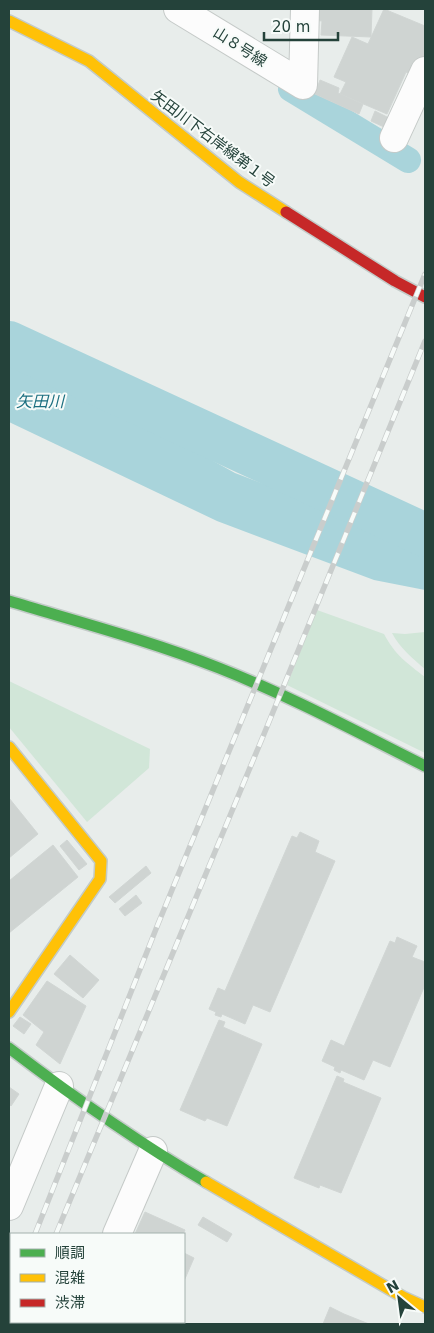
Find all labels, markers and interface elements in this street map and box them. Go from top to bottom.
scale bar [264,10,338,42]
text: 20 m [272,18,310,36]
street label: 山８号線 [210,23,270,71]
street label: 矢田川下右岸線第１号 [148,87,278,191]
water label: 矢田川 [16,392,66,411]
legend [10,1233,185,1323]
text: 順調 [55,1244,85,1262]
text: 混雑 [55,1269,85,1287]
north arrow [374,1273,424,1323]
text: N [384,1277,402,1296]
text: 渋滞 [55,1294,85,1312]

